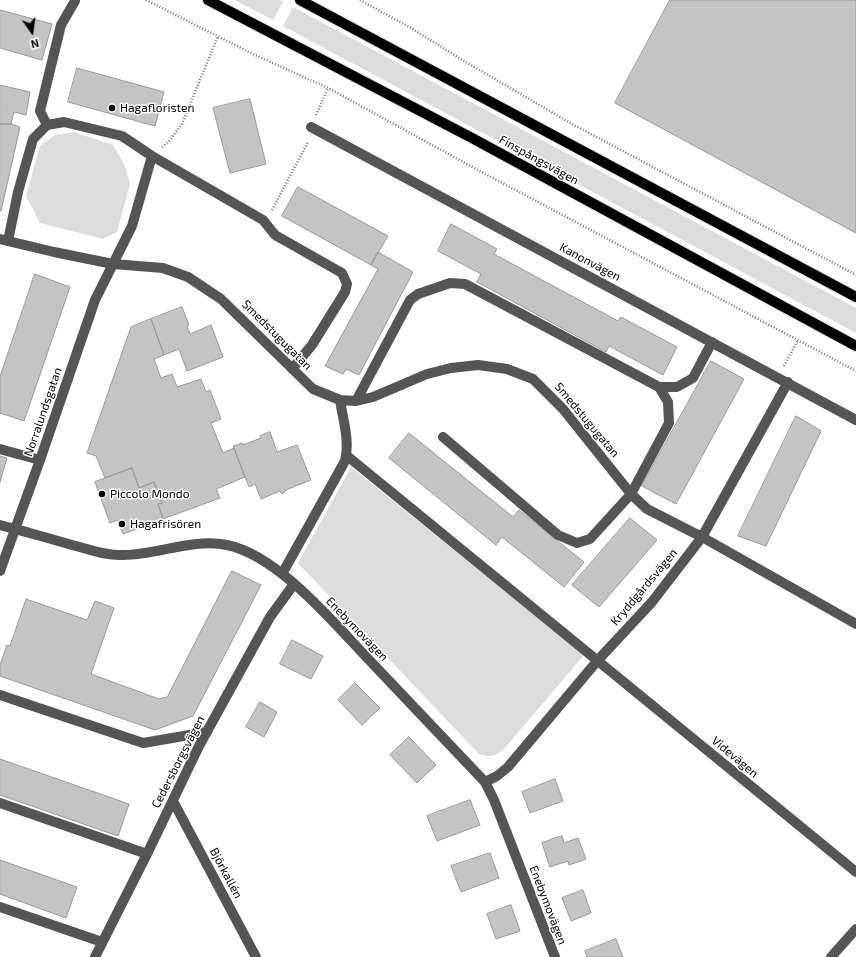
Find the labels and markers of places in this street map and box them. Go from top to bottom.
place label: Hagafloristen [120,101,195,115]
marker: Hagafloristen [107,103,117,113]
place label: Piccolo Mondo [110,487,189,501]
marker: Piccolo Mondo [97,489,107,499]
place label: Hagafrisören [130,517,201,531]
marker: Hagafrisören [117,519,127,529]

